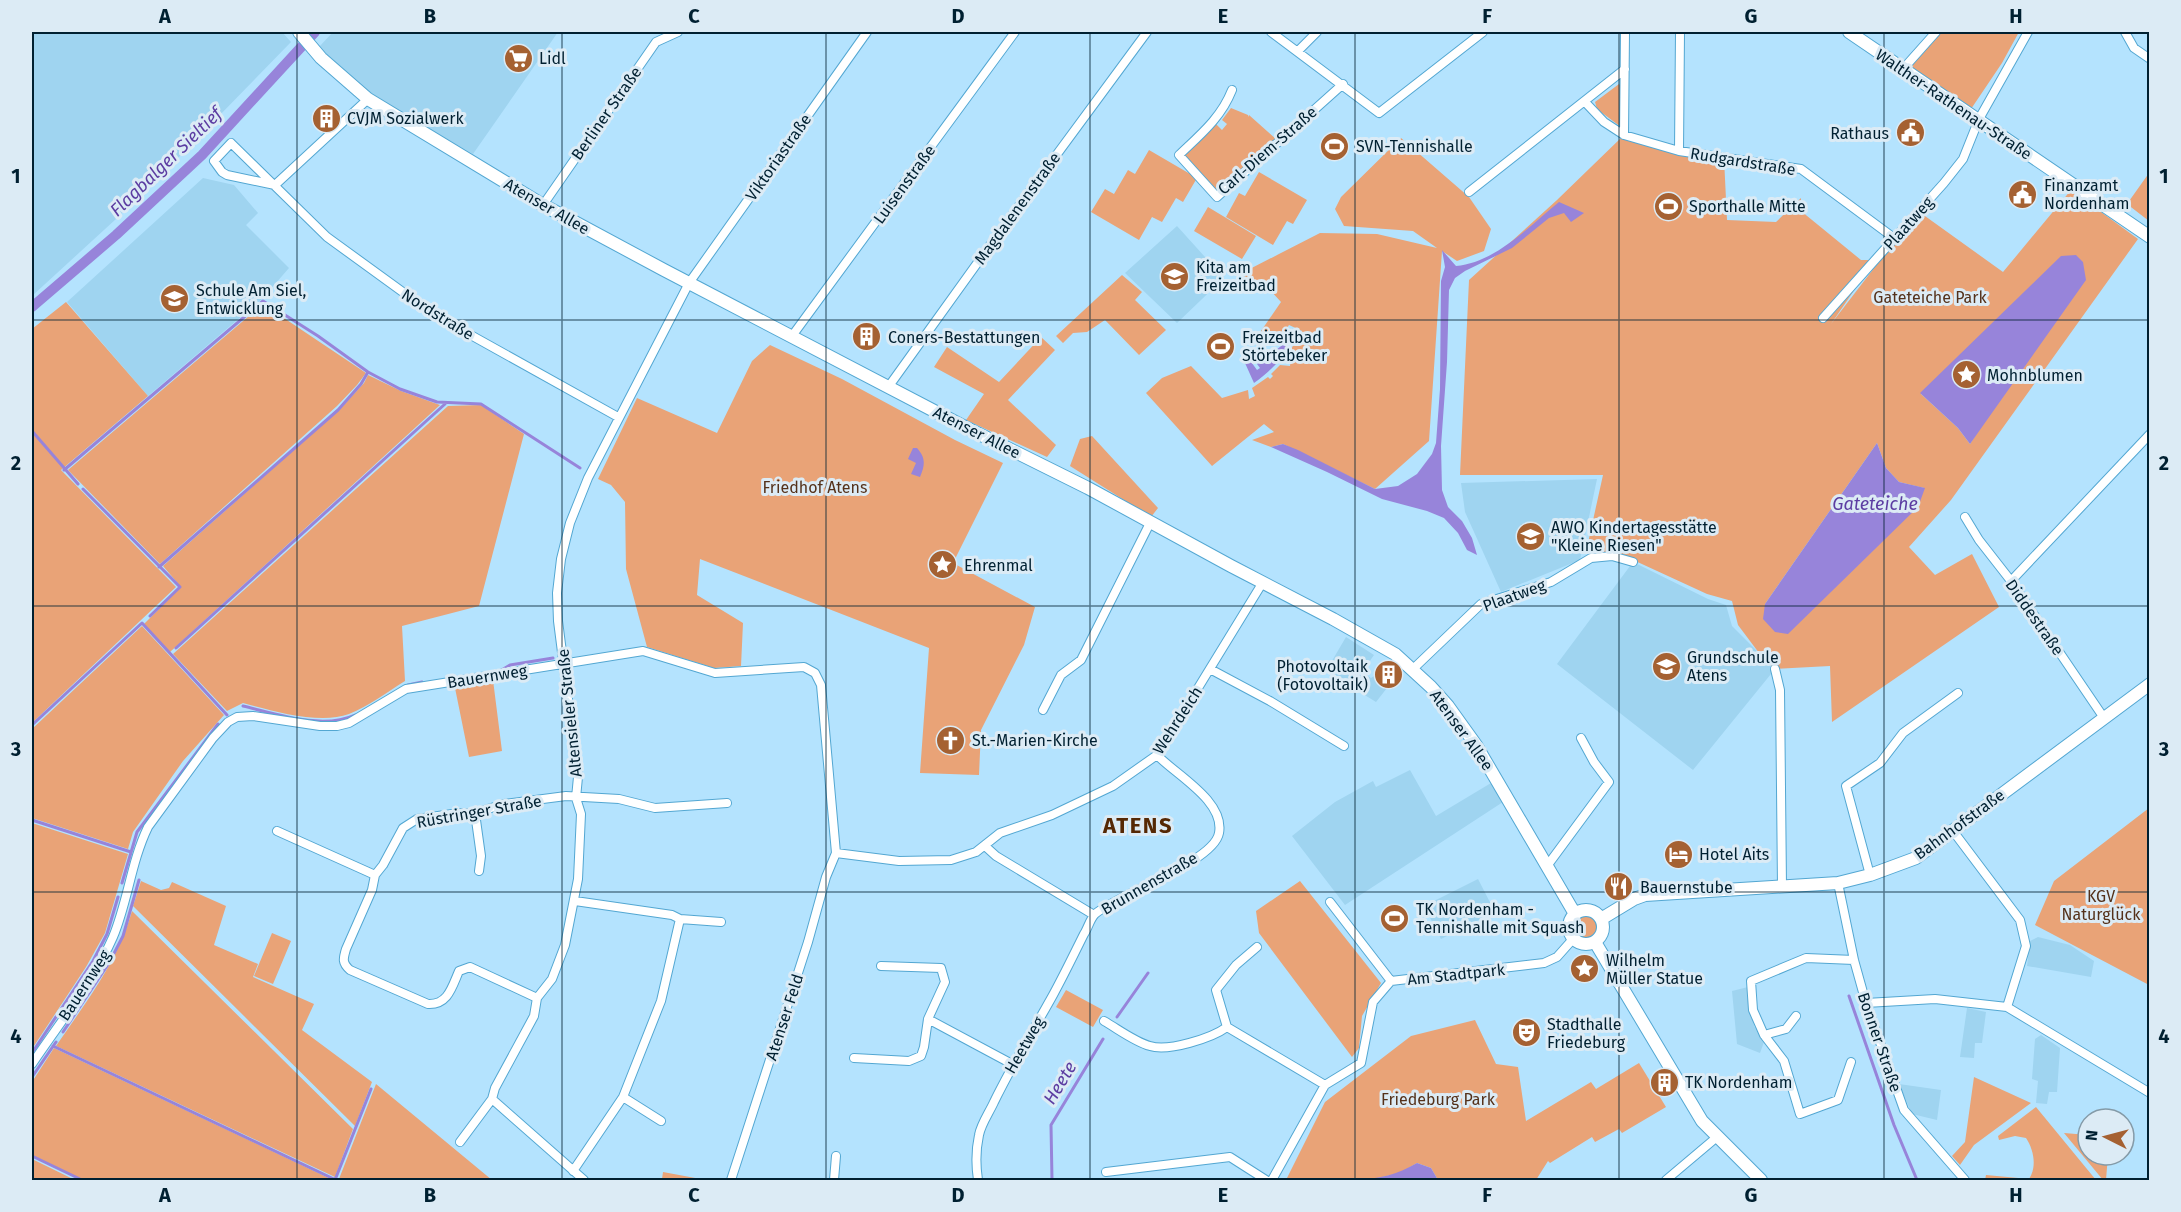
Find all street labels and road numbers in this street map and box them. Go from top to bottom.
street label: Walther-Rathenau-Straße [1872,45,2035,164]
street label: Berliner Straße [567,63,646,164]
street label: Carl-Diem-Straße [1214,102,1321,198]
street label: Viktoriastraße [742,110,815,204]
street label: Luisenstraße [869,141,939,227]
street label: Rudgardstraße [1689,144,1797,179]
street label: Magdalenenstraße [970,149,1064,268]
street label: Atenser Allee [501,174,593,238]
street label: Plaatweg [1879,192,1938,254]
street label: Nordstraße [398,285,477,344]
street label: Atenser Allee [930,402,1024,463]
street label: Plaatweg [1480,575,1549,616]
street label: Diddestraße [2001,576,2068,659]
street label: Altensieler Straße [553,648,586,778]
street label: Bauernweg [446,661,529,692]
street label: Wehrdeich [1149,683,1206,758]
street label: Atenser Allee [1426,686,1497,774]
street label: Bahnhofstraße [1910,785,2008,864]
street label: Rüstringer Straße [415,791,543,832]
street label: Brunnenstraße [1098,848,1201,919]
street label: Bauernweg [55,946,115,1024]
street label: Am Stadtpark [1406,960,1507,989]
street label: Atenser Feld [762,972,807,1063]
street label: Bonner Straße [1854,990,1905,1094]
street label: Heetweg [1001,1013,1049,1077]

